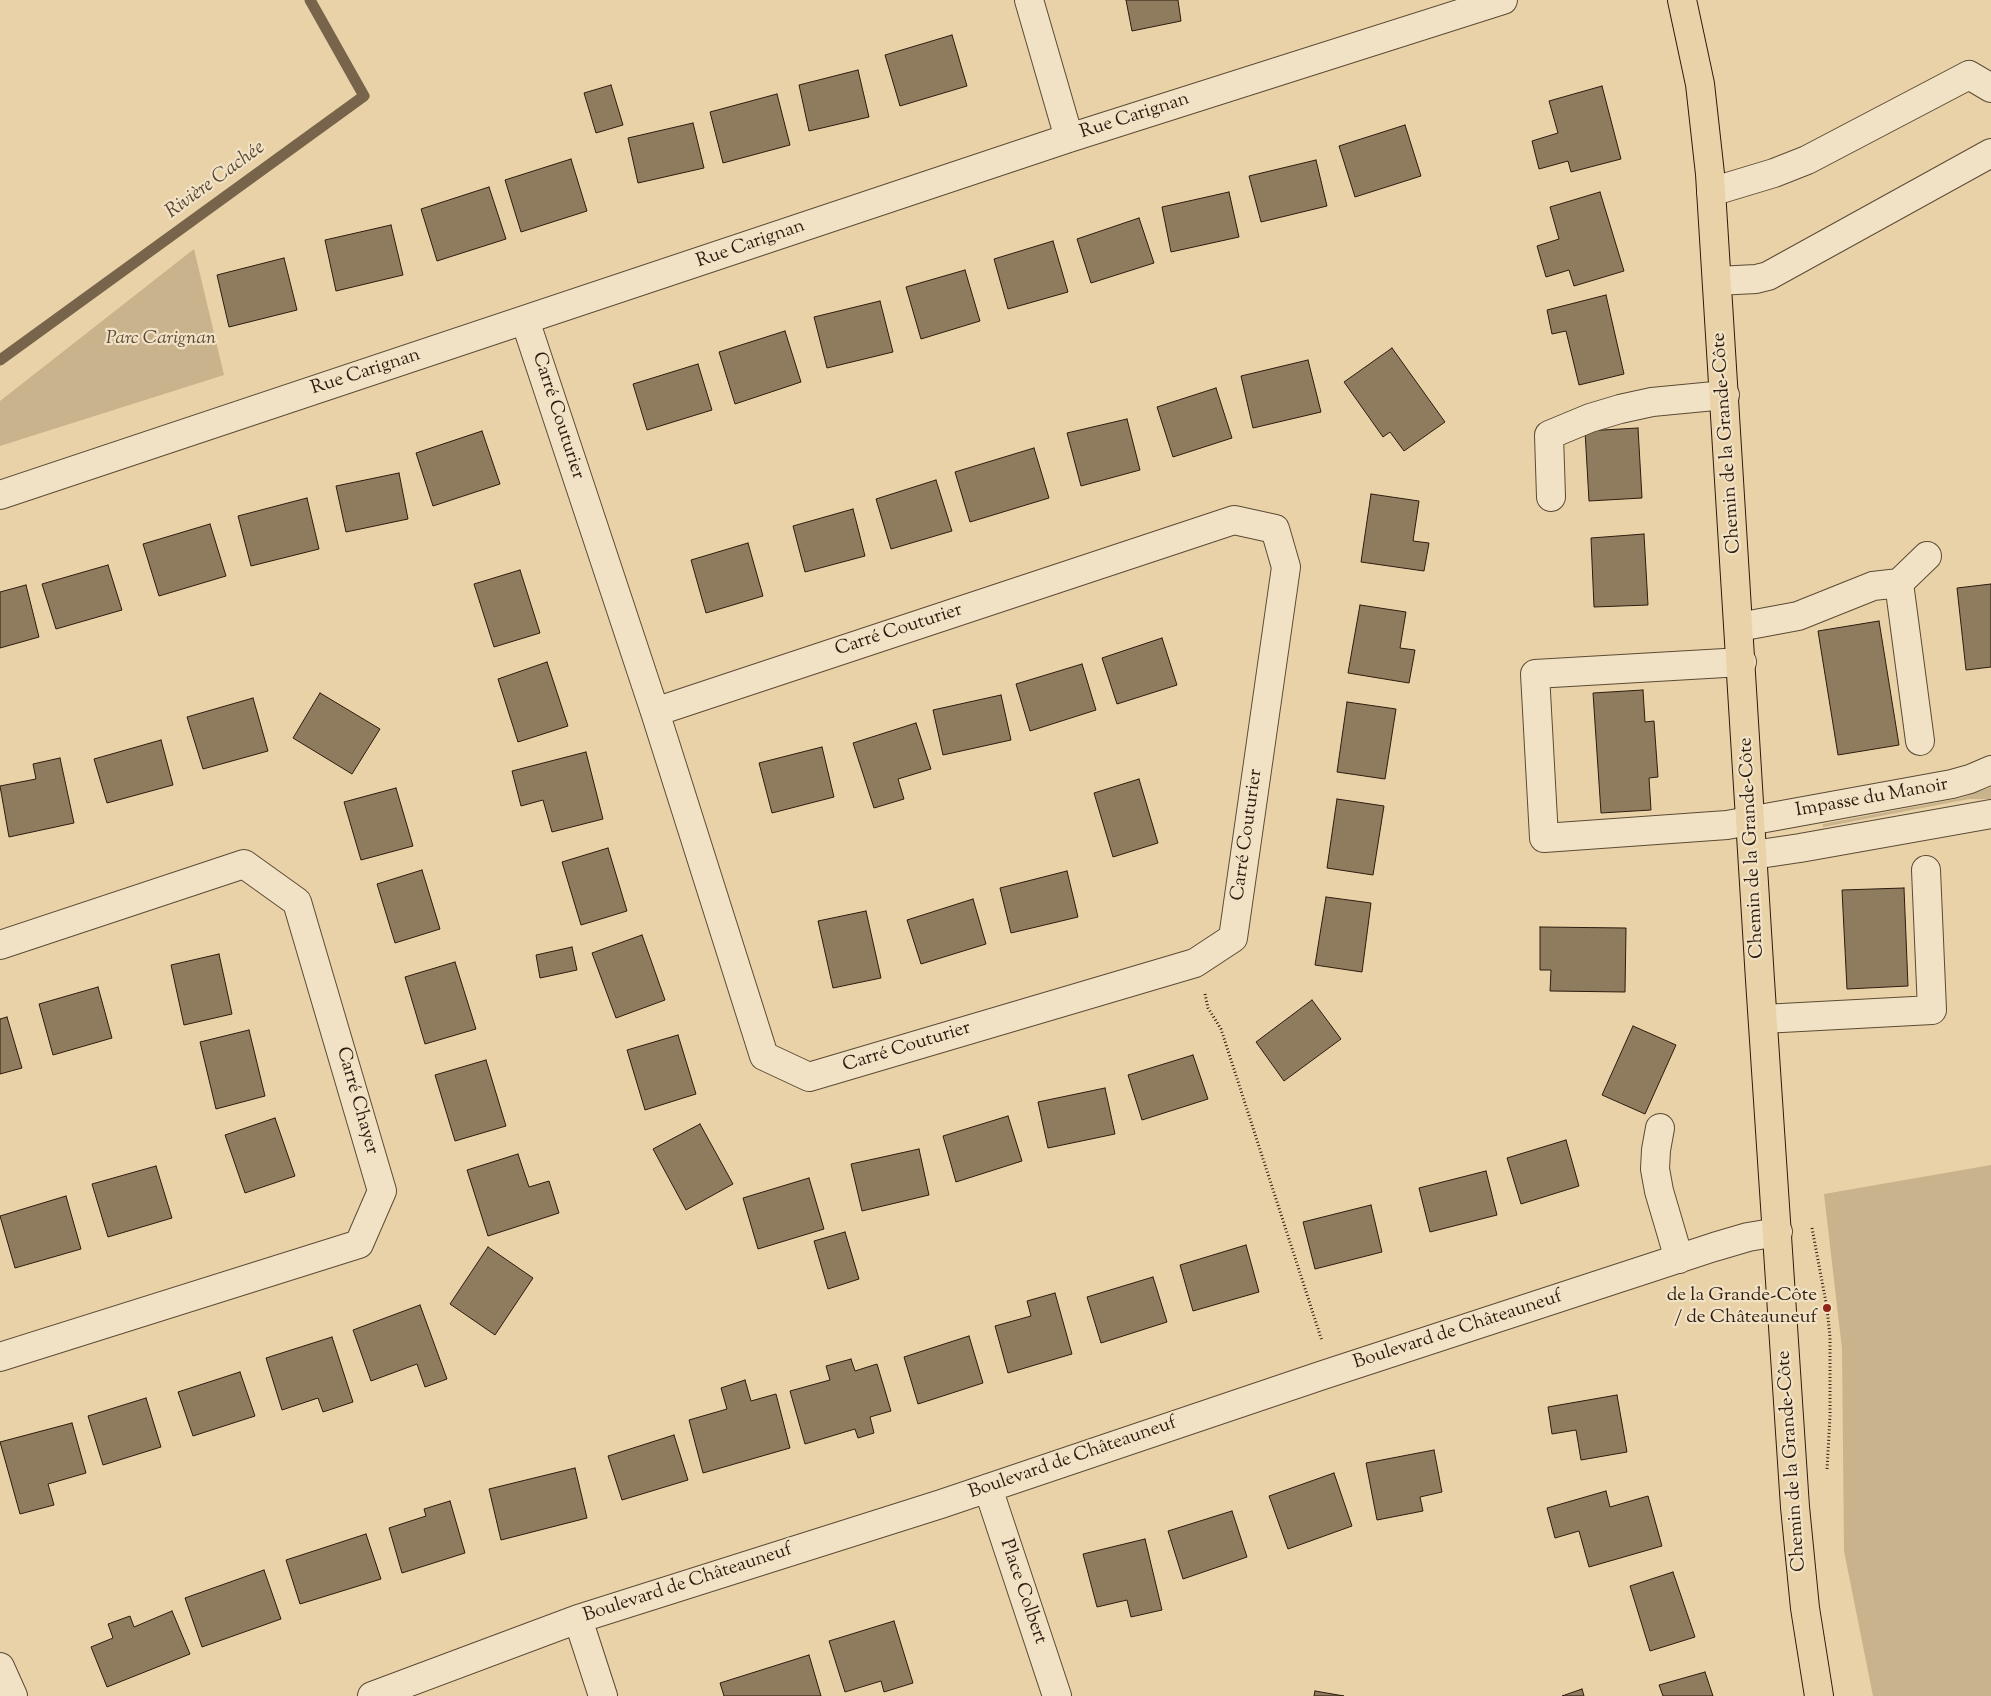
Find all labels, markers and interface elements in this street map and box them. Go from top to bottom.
street label: Rue Carignan [1078,89,1192,145]
water label: Rivière Cachée [162,137,270,225]
street label: Rue Carignan [694,216,808,274]
park label: Parc Carignan [106,329,216,351]
street label: Chemin de la Grande-Côte [1709,332,1747,554]
street label: Rue Carignan [309,345,423,401]
street label: Carré Couturier [526,349,588,483]
street label: Carré Couturier [832,600,966,662]
street label: Chemin de la Grande-Côte [1736,737,1770,959]
street label: Carré Couturier [1227,768,1269,902]
street label: Impasse du Manoir [1794,774,1950,824]
street label: Carré Couturier [840,1018,974,1078]
street label: Carré Chayer [330,1045,382,1157]
street label: Boulevard de Châteauneuf [1351,1286,1565,1376]
place label: de la Grande-Côte / de Châteauneuf [1667,1286,1817,1330]
marker: de la Grande-Côte / de Châteauneuf [1821,1302,1833,1314]
street label: Chemin de la Grande-Côte [1774,1350,1812,1572]
street label: Boulevard de Châteauneuf [966,1413,1180,1505]
street label: Place Colbert [993,1537,1051,1647]
street label: Boulevard de Châteauneuf [581,1539,795,1629]

